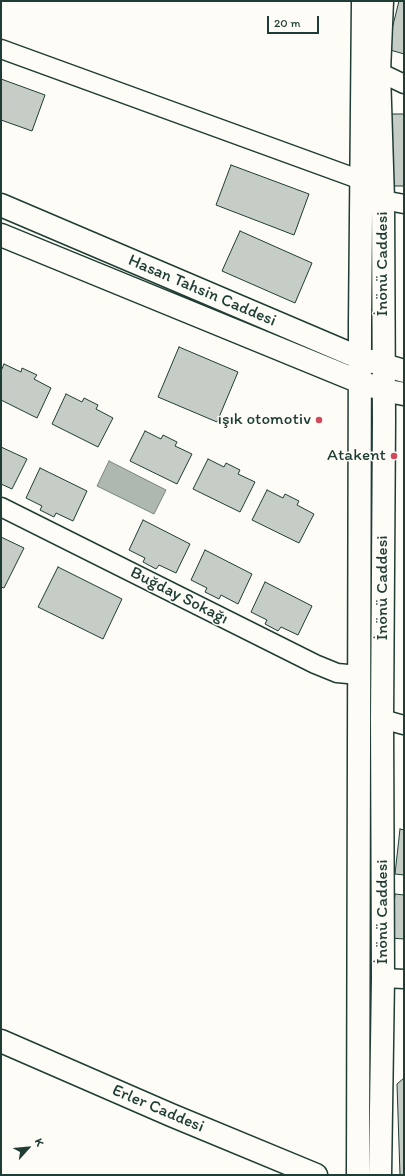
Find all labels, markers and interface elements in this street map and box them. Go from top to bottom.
scale bar [269,8,321,34]
text: 20 m [274,16,301,30]
street label: İnönü Caddesi [373,211,393,317]
street label: Hasan Tahsin Caddesi [125,251,279,331]
place label: ışık otomotiv [218,410,311,430]
marker: ışık otomotiv [314,415,324,425]
place label: Atakent [327,446,386,466]
marker: Atakent [389,451,399,461]
street label: İnönü Caddesi [373,535,393,641]
street label: Buğday Sokağı [127,563,231,629]
street label: İnönü Caddesi [373,859,393,965]
street label: Erler Caddesi [109,1080,207,1138]
north arrow [8,1128,48,1168]
text: K [32,1136,47,1148]

